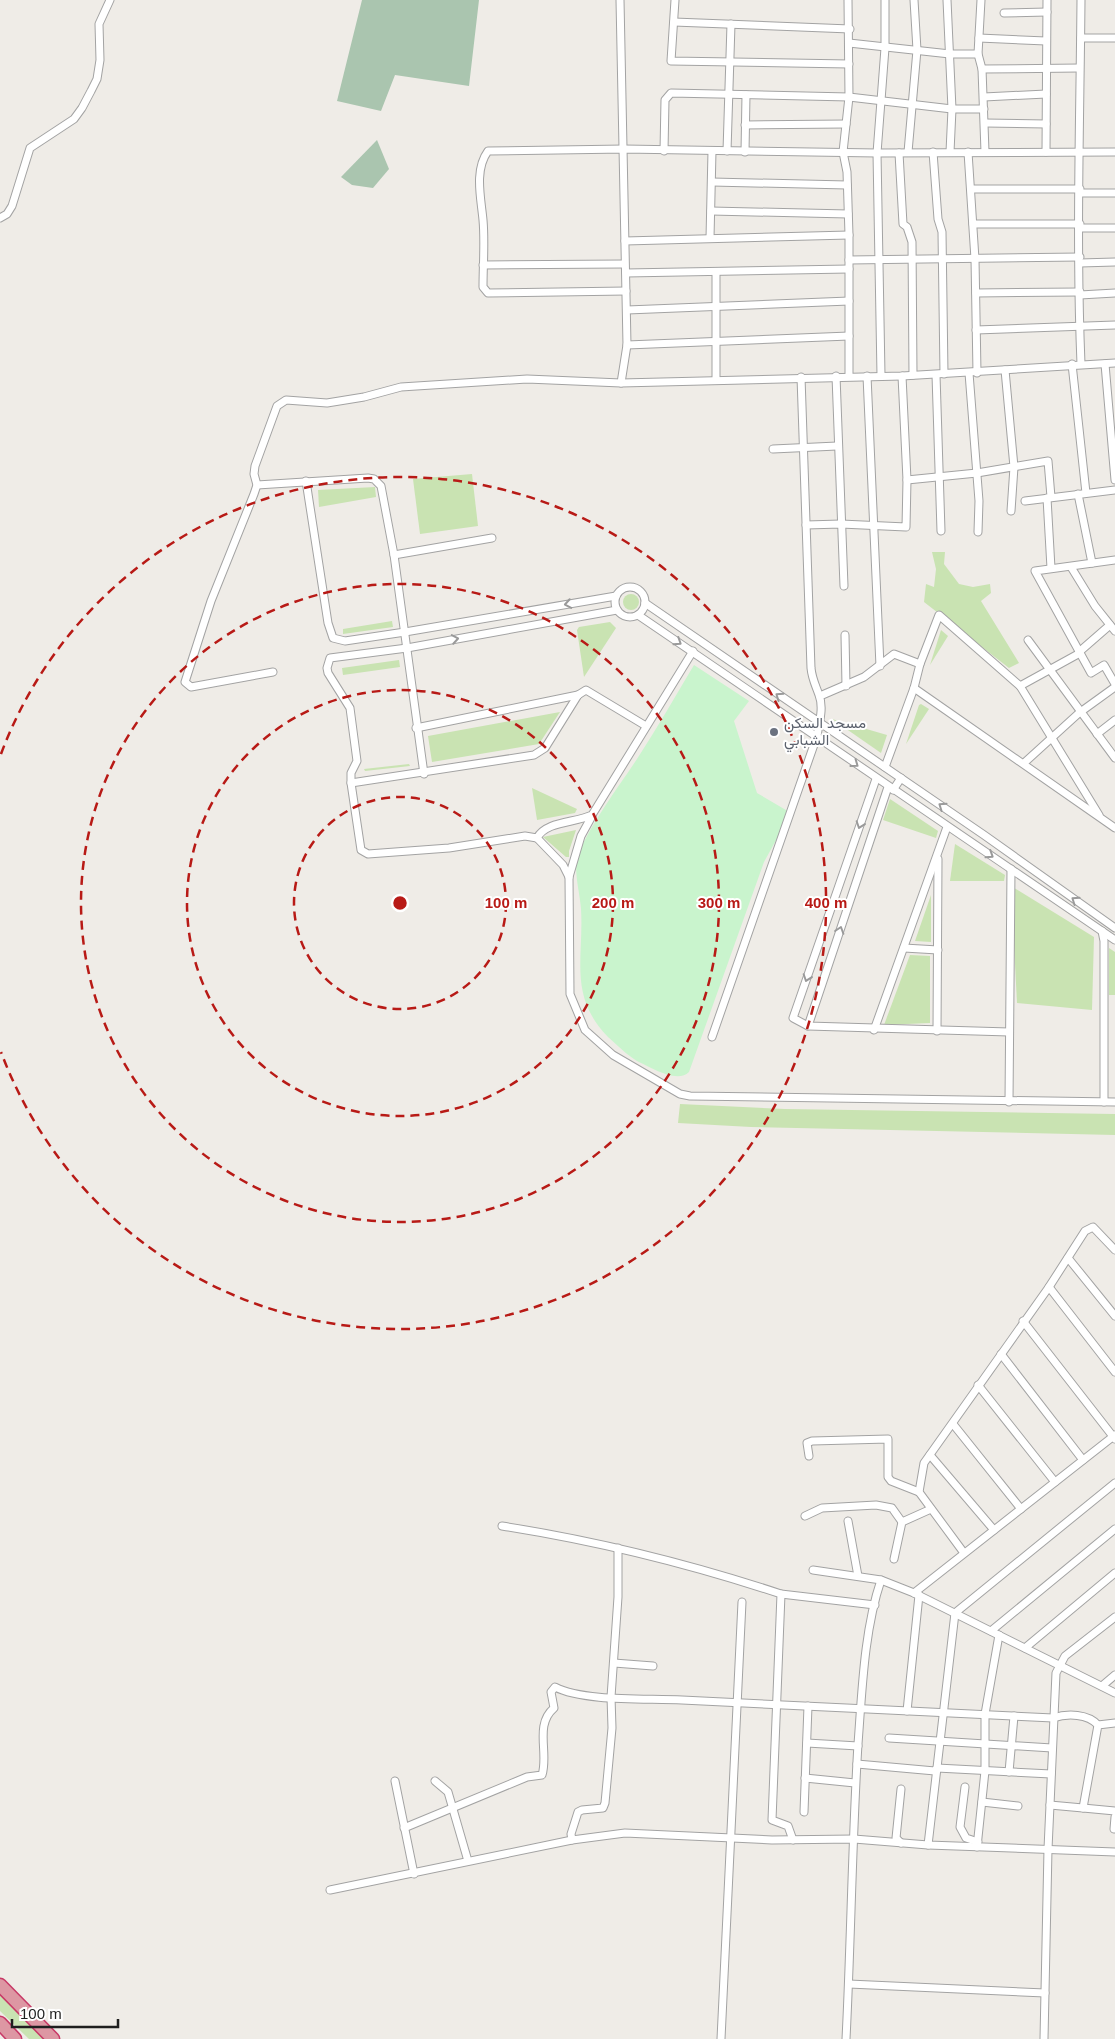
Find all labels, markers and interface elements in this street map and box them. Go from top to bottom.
one-way arrow [564,599,573,609]
one-way arrow [450,634,459,644]
one-way arrow [673,635,682,645]
one-way arrow [775,692,784,702]
place label: مسجد السكن الشبابي [784,714,866,753]
marker: مسجد السكن الشبابي [768,726,780,738]
one-way arrow [849,758,859,767]
one-way arrow [939,803,948,812]
one-way arrow [856,820,866,828]
one-way arrow [985,848,994,858]
centre of rings [391,894,409,912]
text: 100 m [485,894,527,911]
text: 200 m [592,894,634,911]
text: 300 m [698,894,740,911]
text: 400 m [805,894,847,911]
one-way arrow [1071,897,1081,906]
one-way arrow [834,927,844,935]
one-way arrow [803,974,813,982]
scale bar [12,1996,119,2028]
text: 100 m [20,2005,62,2022]

